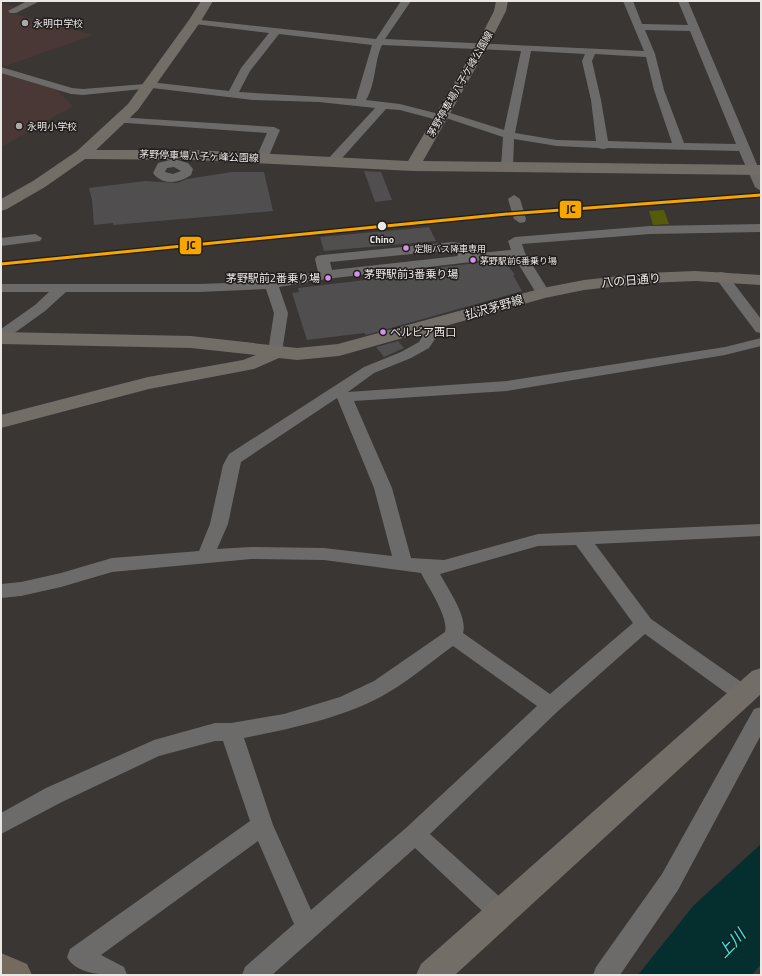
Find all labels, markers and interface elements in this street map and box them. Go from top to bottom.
place label: 永明中学校 [33,16,83,31]
marker: 永明中学校 [20,18,30,28]
street label: 茅野停車場八子ケ峰公園線 [424,28,496,140]
place label: 永明小学校 [27,119,77,134]
marker: 永明小学校 [14,121,24,131]
street label: 茅野停車場八子ヶ峰公園線 [139,146,259,166]
line badge: JC [559,200,582,219]
text: JC [566,201,576,217]
marker: Chino [376,220,388,232]
place label: Chino [370,232,394,247]
line badge: JC [179,236,202,255]
text: JC [186,237,196,253]
place label: 定期バス降車専用 [414,242,486,255]
marker: 定期バス降車専用 [401,243,411,253]
place label: 茅野駅前6番乗り場 [480,254,557,267]
marker: 茅野駅前6番乗り場 [468,255,478,265]
place label: 茅野駅前3番乗り場 [364,266,458,282]
street label: 八の日通り [600,268,662,292]
marker: 茅野駅前3番乗り場 [352,269,362,279]
place label: 茅野駅前2番乗り場 [226,270,320,286]
marker: 茅野駅前2番乗り場 [323,273,333,283]
street label: 払沢茅野線 [463,290,525,324]
place label: ベルビア西口 [390,324,456,340]
marker: ベルビア西口 [378,327,388,337]
water label: 上川 [711,922,752,963]

